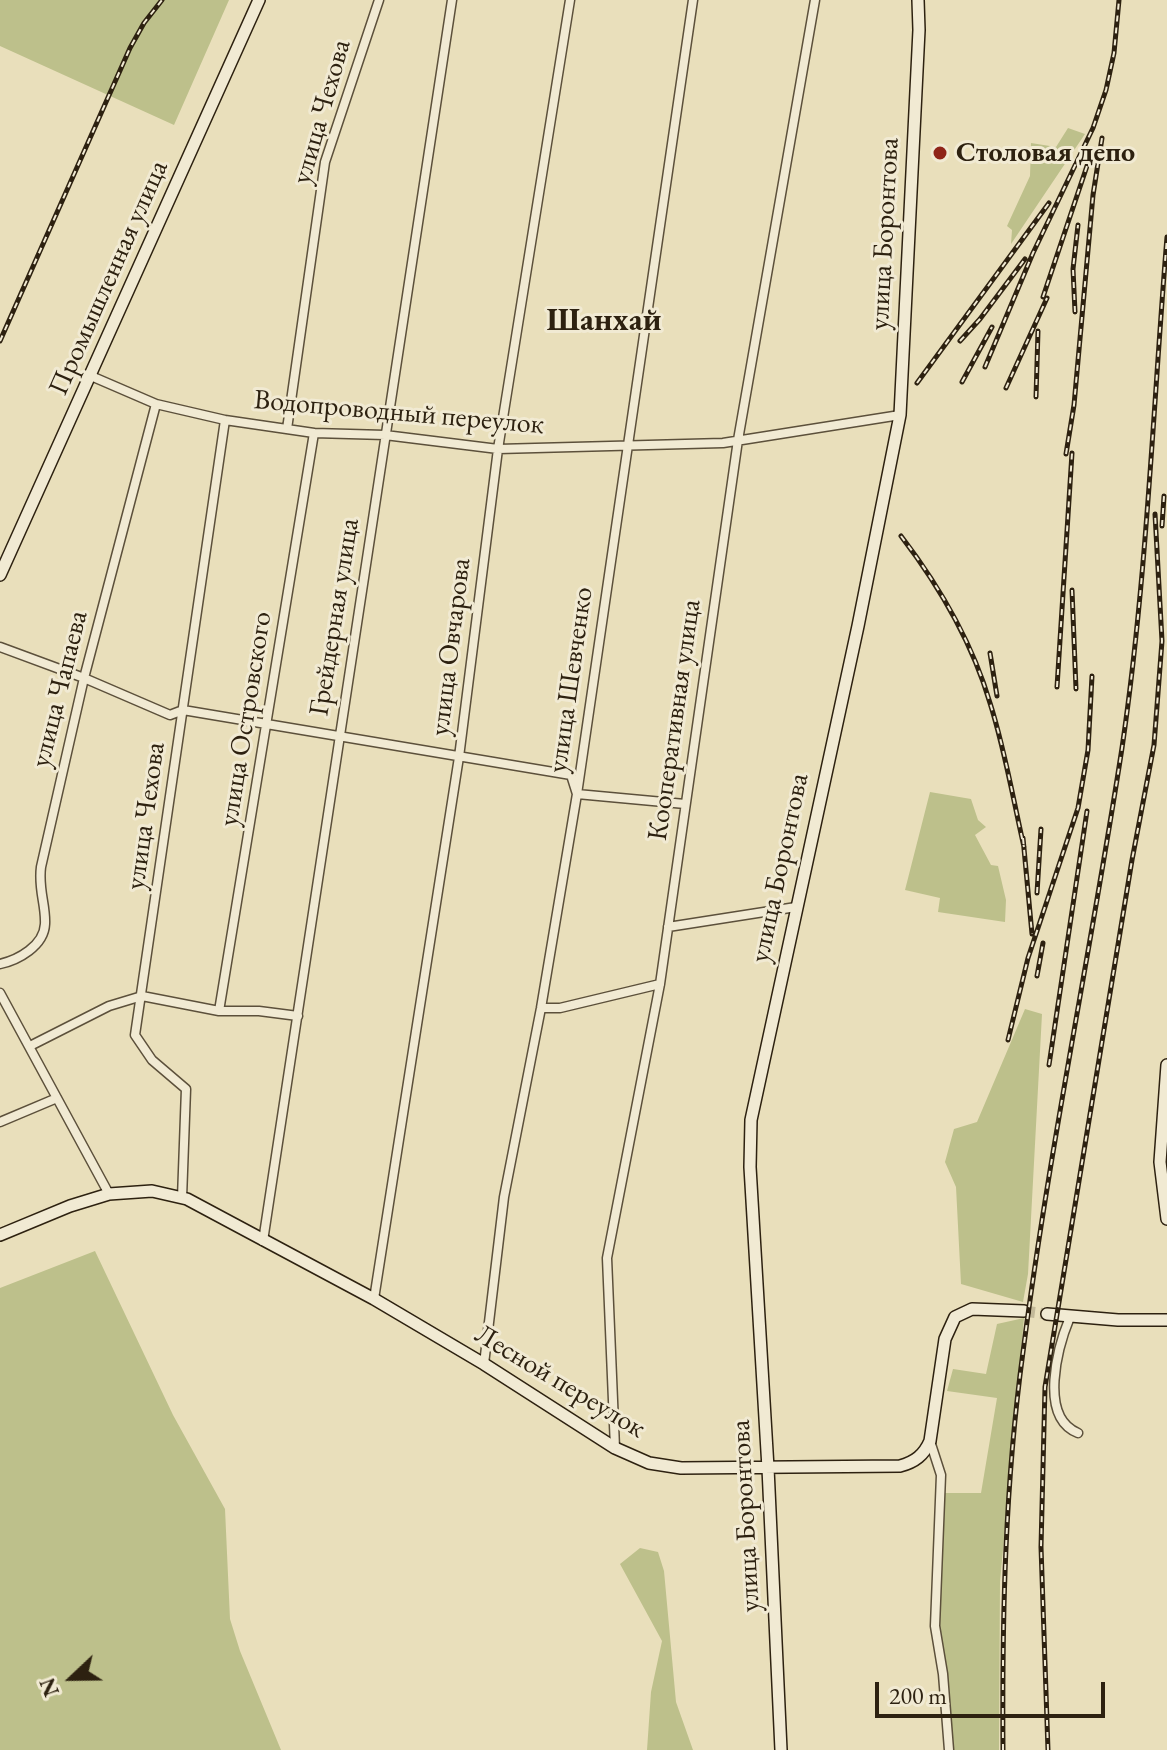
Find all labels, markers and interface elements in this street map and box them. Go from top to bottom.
street label: улица Чехова [285,36,359,188]
place label: Столовая депо [956,136,1135,170]
street label: улица Боронтова [863,137,907,331]
marker: Столовая депо [931,144,949,162]
street label: Промышленная улица [42,155,176,401]
district label: Шанхай [547,302,661,340]
street label: Водопроводный переулок [252,384,546,442]
street label: Грейдерная улица [303,516,367,718]
street label: улица Овчарова [423,556,479,738]
street label: улица Шевченко [541,585,601,775]
street label: Кооперативная улица [641,597,709,843]
street label: улица Чапаева [24,607,96,771]
street label: улица Островского [212,609,280,829]
street label: улица Чехова [119,740,173,892]
street label: улица Боронтова [744,770,816,966]
street label: Лесной переулок [469,1318,651,1446]
street label: улица Боронтова [724,1419,768,1613]
north arrow [32,1638,112,1718]
scale bar [879,1666,1109,1716]
text: N [33,1673,66,1701]
text: 200 m [889,1680,947,1711]

